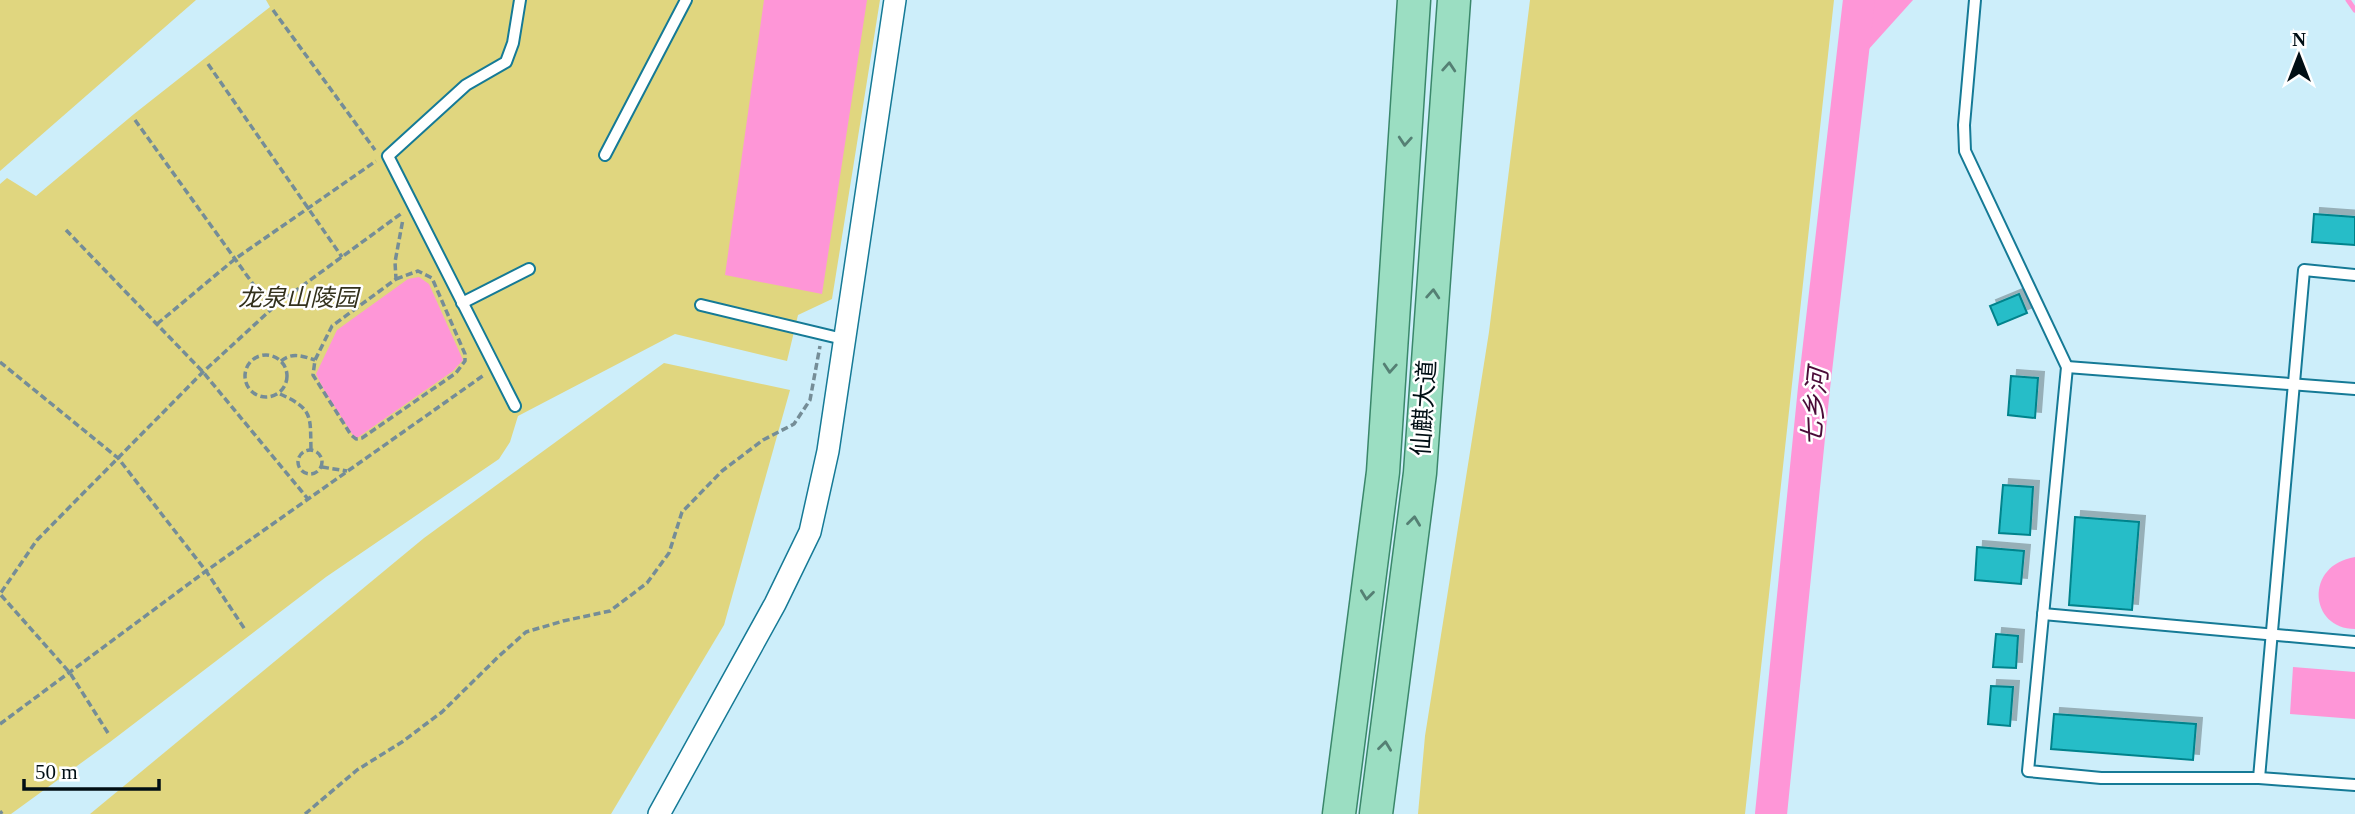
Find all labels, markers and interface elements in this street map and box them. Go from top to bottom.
north arrow [2264,21,2334,91]
text: N [2292,29,2306,50]
one-way arrow [1441,61,1456,72]
one-way arrow [1398,136,1413,147]
park label: 龙泉山陵园 [238,285,361,311]
one-way arrow [1425,288,1440,299]
street label: 仙麒大道 [1408,359,1440,457]
water label: 七乡河 [1797,362,1834,447]
one-way arrow [1383,363,1398,374]
one-way arrow [1406,515,1421,526]
one-way arrow [1360,589,1375,601]
one-way arrow [1378,740,1393,752]
scale bar [24,748,159,792]
text: 50 m [35,760,78,784]

